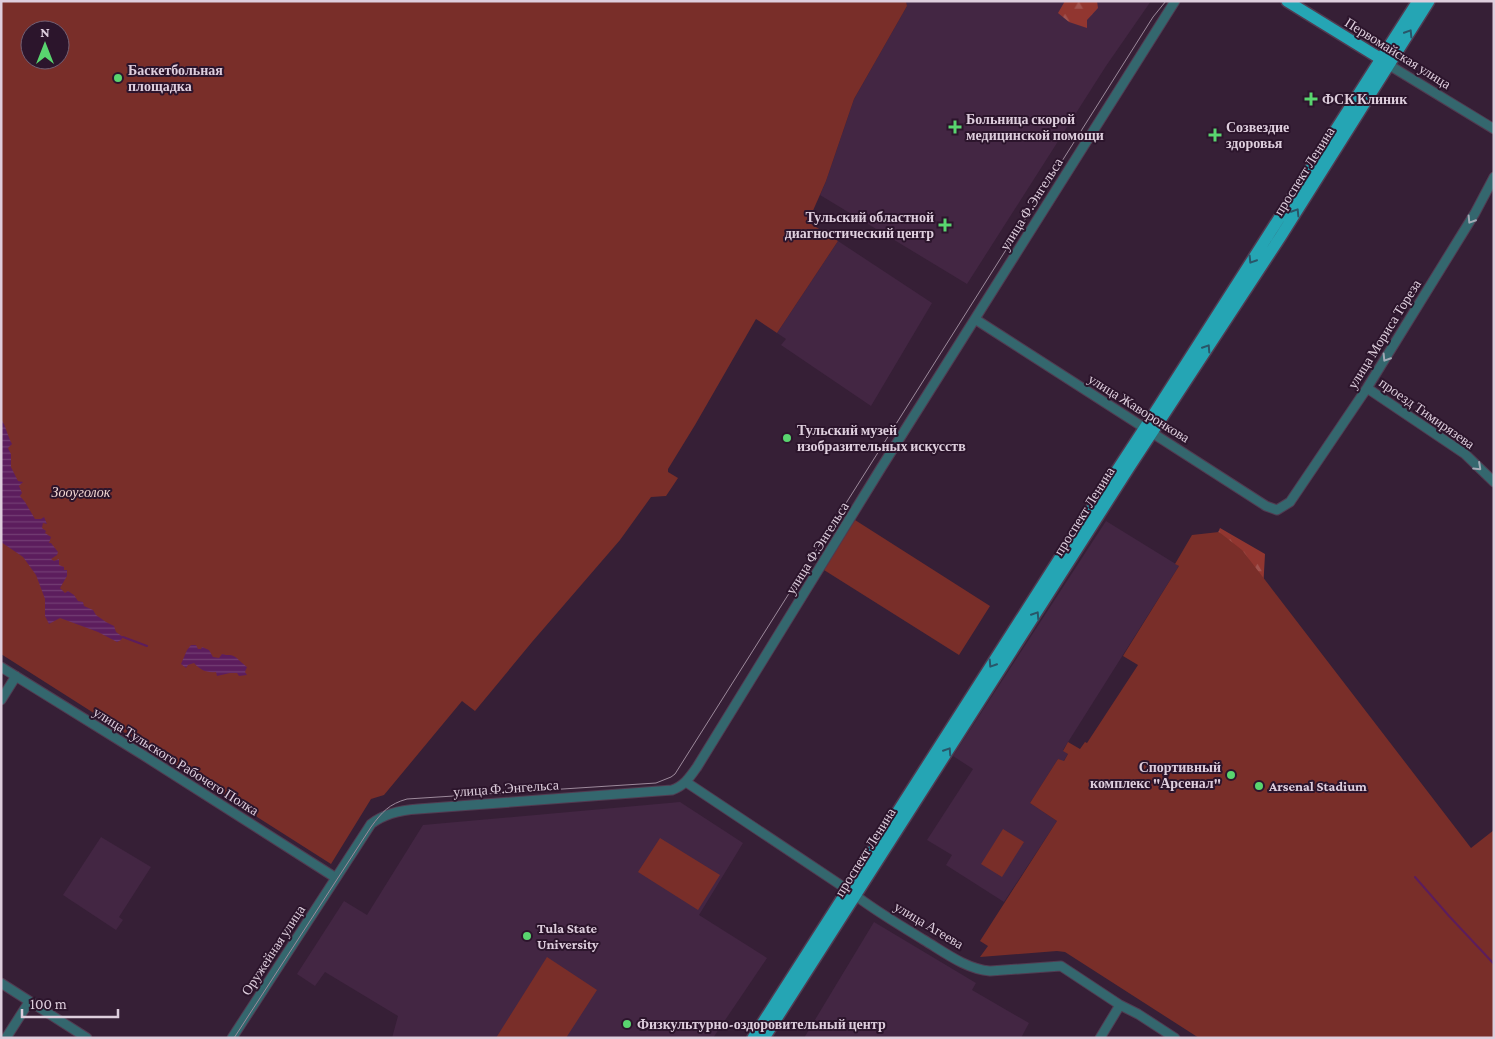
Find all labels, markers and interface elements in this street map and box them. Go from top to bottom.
street label: Первомайская улица [1342,14,1455,92]
north arrow [20,20,70,70]
text: N [40,24,50,40]
one-way arrow [1403,29,1413,38]
place label: Баскетбольная площадка [128,62,223,94]
marker: Баскетбольная площадка [112,72,124,84]
place label: ФСК Клиник [1322,91,1408,107]
marker: ФСК Клиник [1304,92,1318,106]
place label: Больница скорой медицинской помощи [966,111,1104,143]
place label: Созвездие здоровья [1226,119,1289,151]
marker: Больница скорой медицинской помощи [948,120,962,134]
street label: проспект Ленина [1270,123,1338,218]
marker: Созвездие здоровья [1208,128,1222,142]
street label: улица Ф.Энгельса [996,154,1066,253]
one-way arrow [1290,208,1299,218]
place label: Тульский областной диагностический центр [785,209,934,241]
one-way arrow [1468,215,1478,224]
marker: Тульский областной диагностический центр [938,218,952,232]
one-way arrow [1248,255,1258,264]
street label: улица Мориса Тореза [1344,276,1424,392]
one-way arrow [1201,345,1211,354]
one-way arrow [1382,353,1392,362]
street label: улица Жаворонкова [1085,370,1193,446]
street label: проезд Тимирязева [1376,374,1478,452]
place label: Тульский музей изобразительных искусств [797,422,966,454]
marker: Тульский музей изобразительных искусств [781,432,793,444]
one-way arrow [1472,461,1481,470]
street label: проспект Ленина [1050,463,1118,558]
park label: Зооуголок [52,484,111,500]
street label: улица Ф.Энгельса [782,498,852,597]
one-way arrow [1030,611,1039,620]
one-way arrow [988,659,998,668]
street label: улица Тульского Рабочего Полка [90,703,262,819]
one-way arrow [941,748,951,757]
place label: Спортивный комплекс "Арсенал" [1090,759,1221,791]
marker: Спортивный комплекс "Арсенал" [1225,769,1237,781]
street label: улица Ф.Энгельса [453,776,560,800]
place label: Arsenal Stadium [1268,778,1367,794]
marker: Arsenal Stadium [1253,780,1265,792]
street label: проспект Ленина [831,804,899,899]
street label: улица Агеева [891,898,967,952]
street label: Оружейная улица [238,901,309,998]
place label: Tula State University [537,920,599,952]
marker: Tula State University [521,930,533,942]
scale bar [22,986,119,1018]
text: 100 m [30,996,67,1012]
place label: Физкультурно-оздоровительный центр [637,1016,886,1032]
marker: Физкультурно-оздоровительный центр [621,1018,633,1030]

